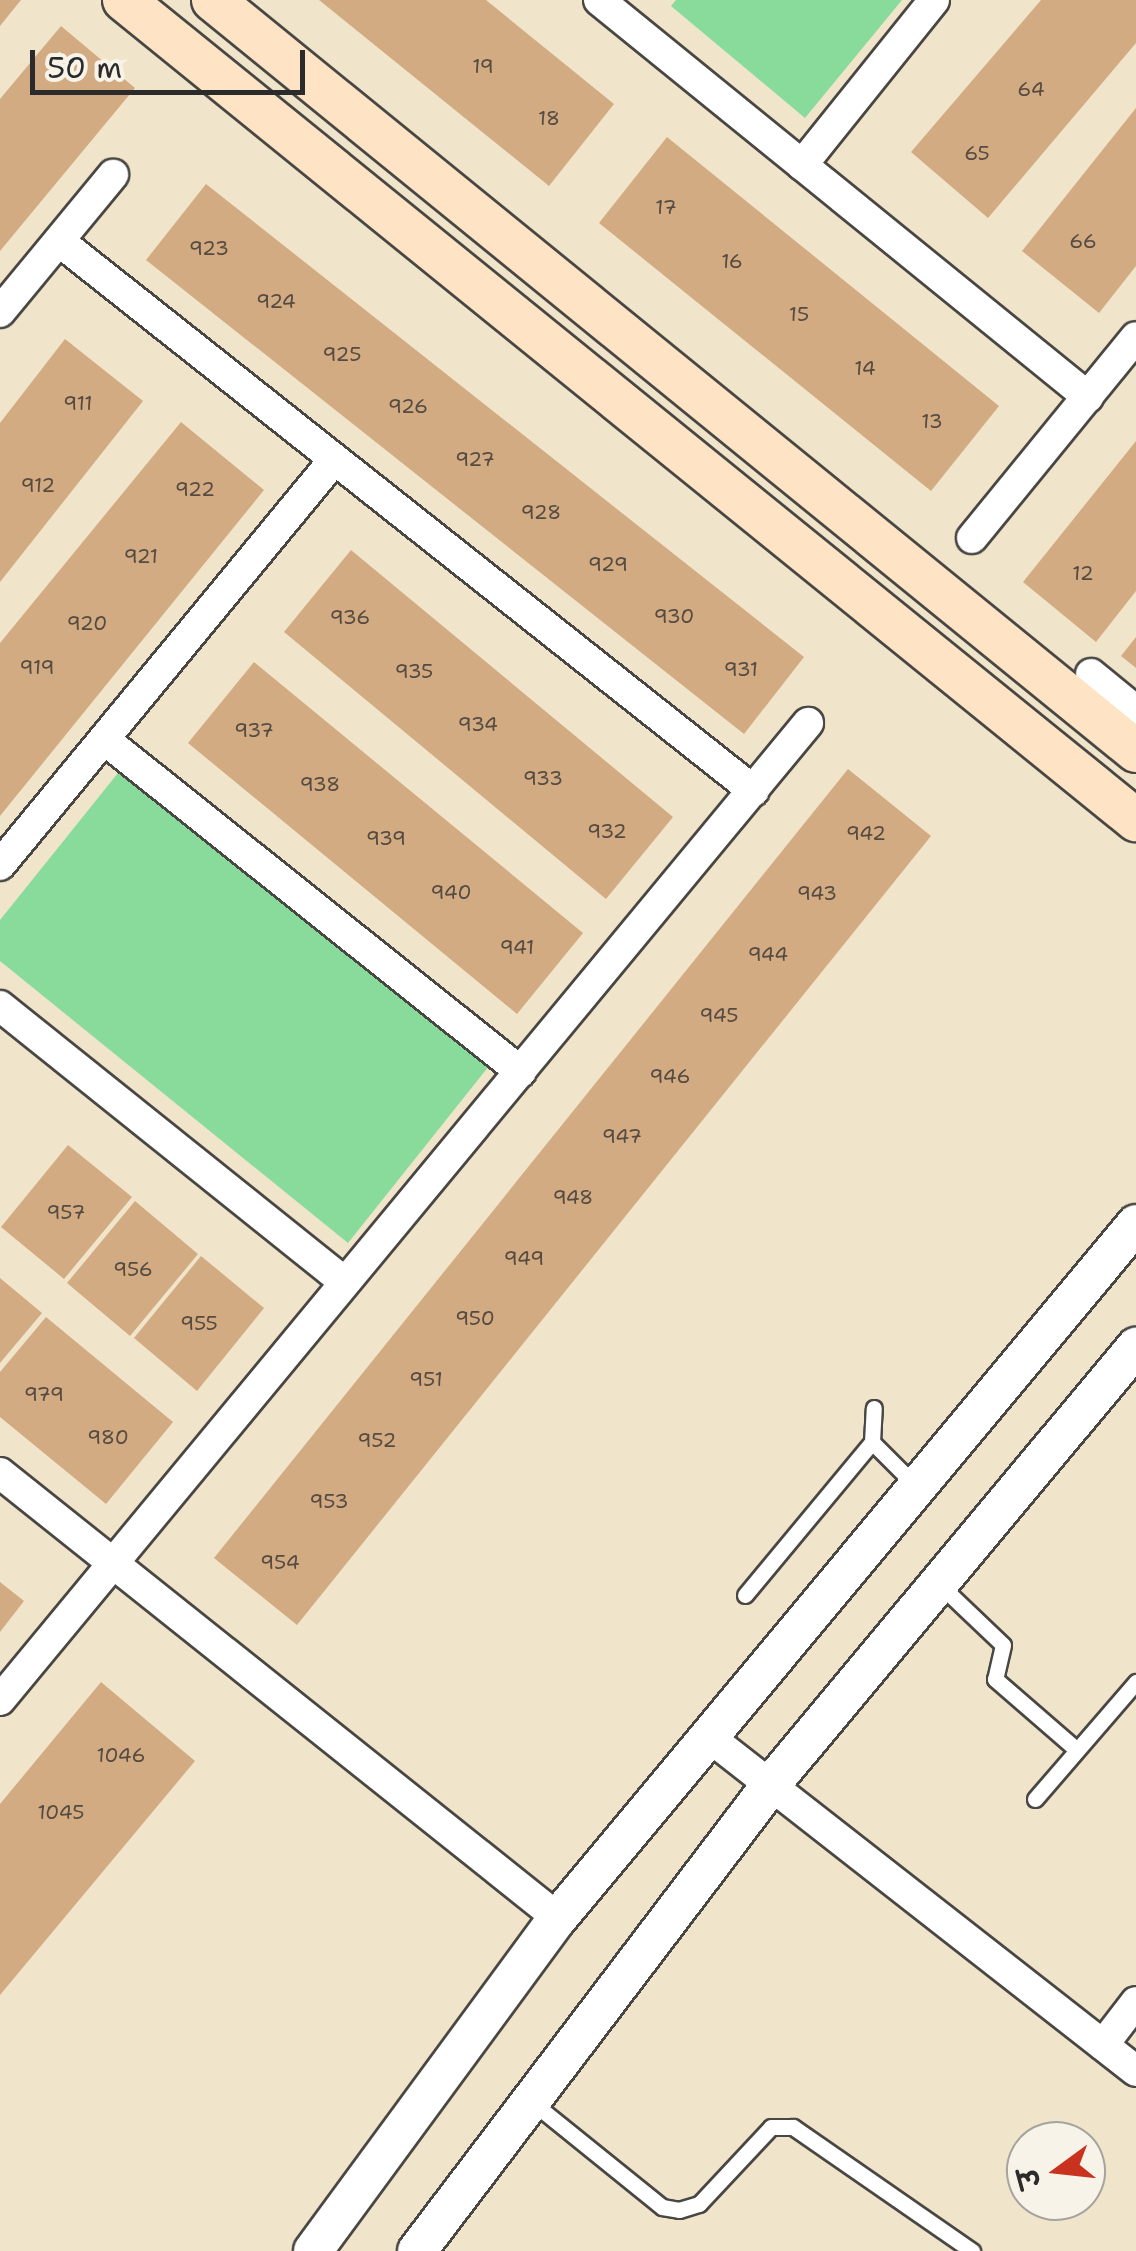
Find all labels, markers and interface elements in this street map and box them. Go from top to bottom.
scale bar [35,30,310,92]
text: 50 m [47,47,122,88]
house number: 19 [472,54,494,78]
house number: 64 [1017,77,1045,101]
house number: 18 [538,106,560,130]
house number: 65 [964,141,990,165]
house number: 17 [655,195,677,219]
house number: 66 [1069,229,1097,253]
house number: 923 [189,236,229,260]
house number: 16 [721,249,743,273]
house number: 924 [256,289,296,313]
house number: 15 [789,302,809,326]
house number: 925 [323,342,361,366]
house number: 14 [854,356,876,380]
house number: 911 [63,391,93,415]
house number: 926 [388,394,428,418]
house number: 13 [921,409,943,433]
house number: 927 [455,447,495,471]
house number: 912 [21,473,55,497]
house number: 922 [175,477,215,501]
house number: 928 [521,500,561,524]
house number: 921 [124,544,158,568]
house number: 929 [588,552,628,576]
house number: 12 [1072,561,1094,585]
house number: 930 [654,604,694,628]
house number: 936 [330,605,370,629]
house number: 920 [67,611,107,635]
house number: 919 [20,655,54,679]
house number: 931 [724,657,758,681]
house number: 935 [395,659,433,683]
house number: 934 [458,712,498,736]
house number: 937 [234,718,274,742]
house number: 933 [523,766,563,790]
house number: 938 [300,772,340,796]
house number: 932 [587,819,627,843]
house number: 942 [846,821,886,845]
house number: 939 [366,826,406,850]
house number: 940 [430,880,472,904]
house number: 943 [797,881,837,905]
house number: 941 [500,935,534,959]
house number: 944 [748,942,788,966]
house number: 945 [700,1003,738,1027]
house number: 946 [650,1064,690,1088]
house number: 947 [602,1124,642,1148]
house number: 948 [553,1185,593,1209]
house number: 957 [47,1200,85,1224]
house number: 949 [504,1246,544,1270]
house number: 956 [113,1257,153,1281]
house number: 950 [455,1306,495,1330]
house number: 955 [180,1311,218,1335]
house number: 951 [409,1367,443,1391]
house number: 979 [24,1382,64,1406]
house number: 980 [87,1425,129,1449]
house number: 952 [358,1428,396,1452]
house number: 953 [309,1489,349,1513]
house number: 954 [260,1550,300,1574]
house number: 1046 [97,1743,145,1767]
house number: 1045 [38,1800,84,1824]
north arrow [1006,2121,1106,2221]
text: उ [1008,2164,1050,2192]

